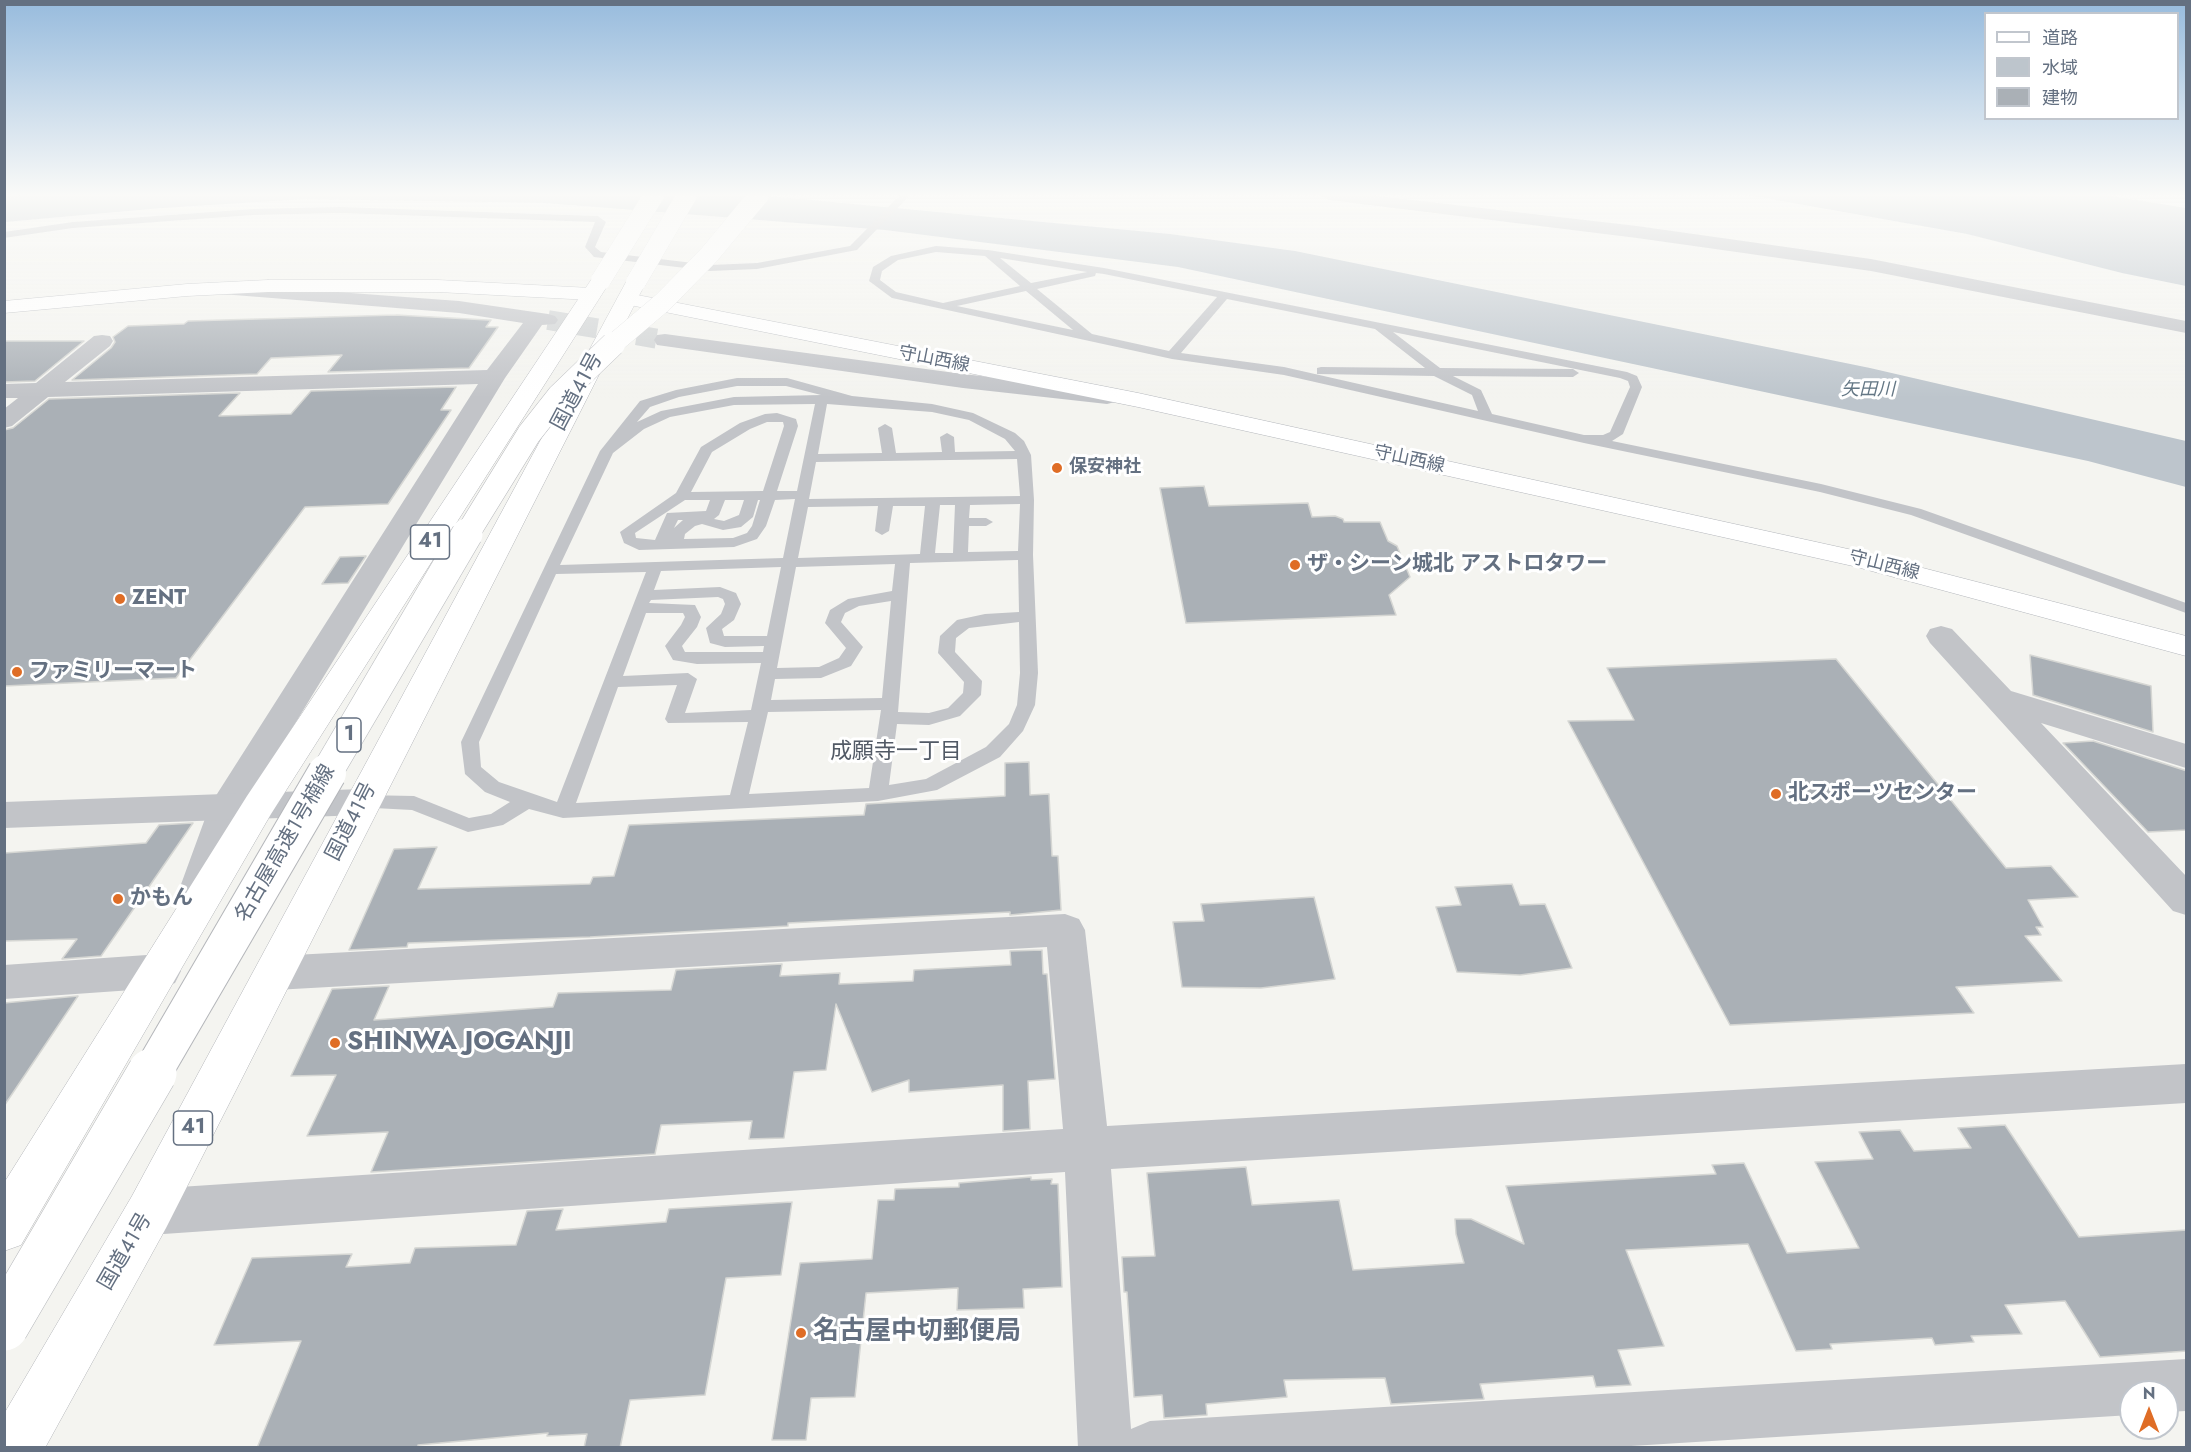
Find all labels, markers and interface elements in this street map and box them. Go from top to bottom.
legend [1984,12,2179,120]
text: 道路 [2042,25,2078,51]
text: 水域 [2042,55,2078,81]
text: 建物 [2042,85,2078,111]
street label: 守山西線 [897,343,971,377]
street label: 国道41号 [547,349,609,435]
water label: 矢田川 [1841,380,1895,402]
street label: 守山西線 [1372,442,1446,478]
place label: 保安神社 [1069,457,1141,479]
marker: 保安神社 [1050,461,1064,475]
road number: 41 [410,525,450,559]
street label: 守山西線 [1846,547,1922,585]
place label: ザ・シーン城北 アストロタワー [1307,552,1607,578]
marker: ザ・シーン城北 アストロタワー [1288,558,1302,572]
place label: ZENT [132,586,186,612]
marker: ZENT [113,592,127,606]
place label: ファミリーマート [29,659,197,685]
marker: ファミリーマート [10,665,24,679]
road number: 1 [337,718,361,752]
district label: 成願寺一丁目 [830,740,962,766]
street label: 名古屋高速1号楠線 [231,761,341,927]
street label: 国道41号 [322,779,382,865]
place label: 北スポーツセンター [1788,781,1977,807]
marker: 北スポーツセンター [1769,787,1783,801]
place label: かもん [130,886,193,912]
marker: かもん [111,892,125,906]
place label: SHINWA JOGANJI [347,1027,572,1059]
marker: SHINWA JOGANJI [328,1036,342,1050]
road number: 41 [174,1111,212,1145]
street label: 国道41号 [94,1209,158,1295]
place label: 名古屋中切郵便局 [813,1317,1021,1349]
marker: 名古屋中切郵便局 [794,1326,808,1340]
north arrow [2119,1380,2179,1440]
text: N [2143,1382,2155,1405]

